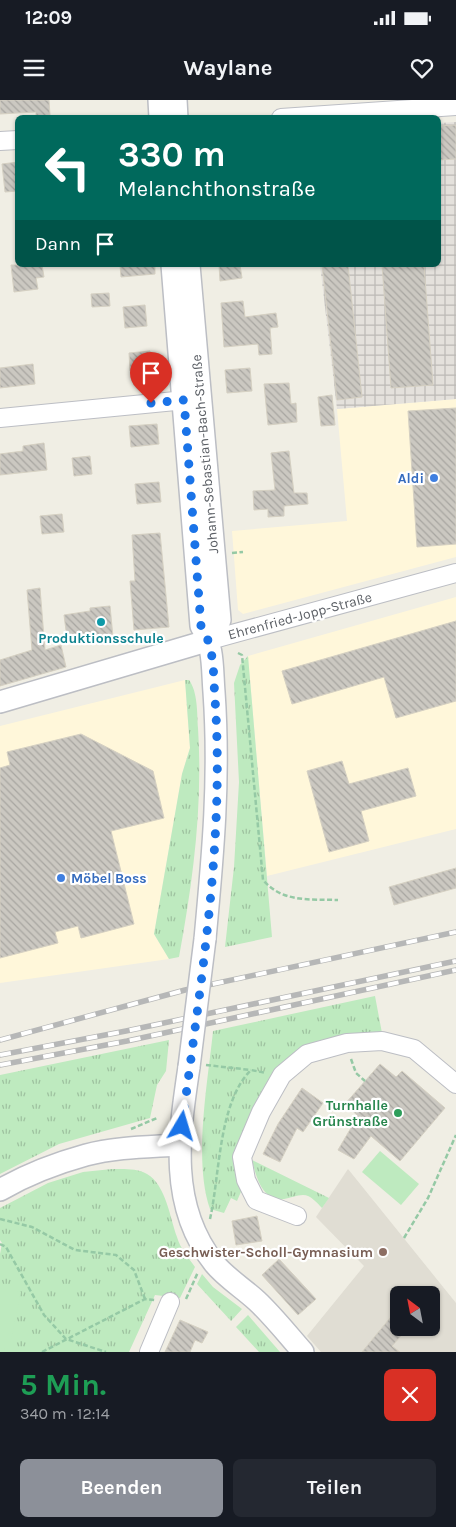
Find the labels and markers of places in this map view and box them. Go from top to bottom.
pin [130,352,172,403]
place label: Aldi [398,470,424,487]
marker: Aldi [428,472,440,484]
marker: Produktionsschule [95,616,107,628]
place label: Produktionsschule [38,630,164,647]
place label: Möbel Boss [71,870,147,887]
marker: Möbel Boss [55,872,67,884]
place label: Turnhalle Grünstraße [312,1097,388,1130]
marker: Turnhalle Grünstraße [392,1107,404,1119]
place label: Geschwister-Scholl-Gymnasium [159,1244,373,1261]
marker: Geschwister-Scholl-Gymnasium [377,1246,389,1258]

